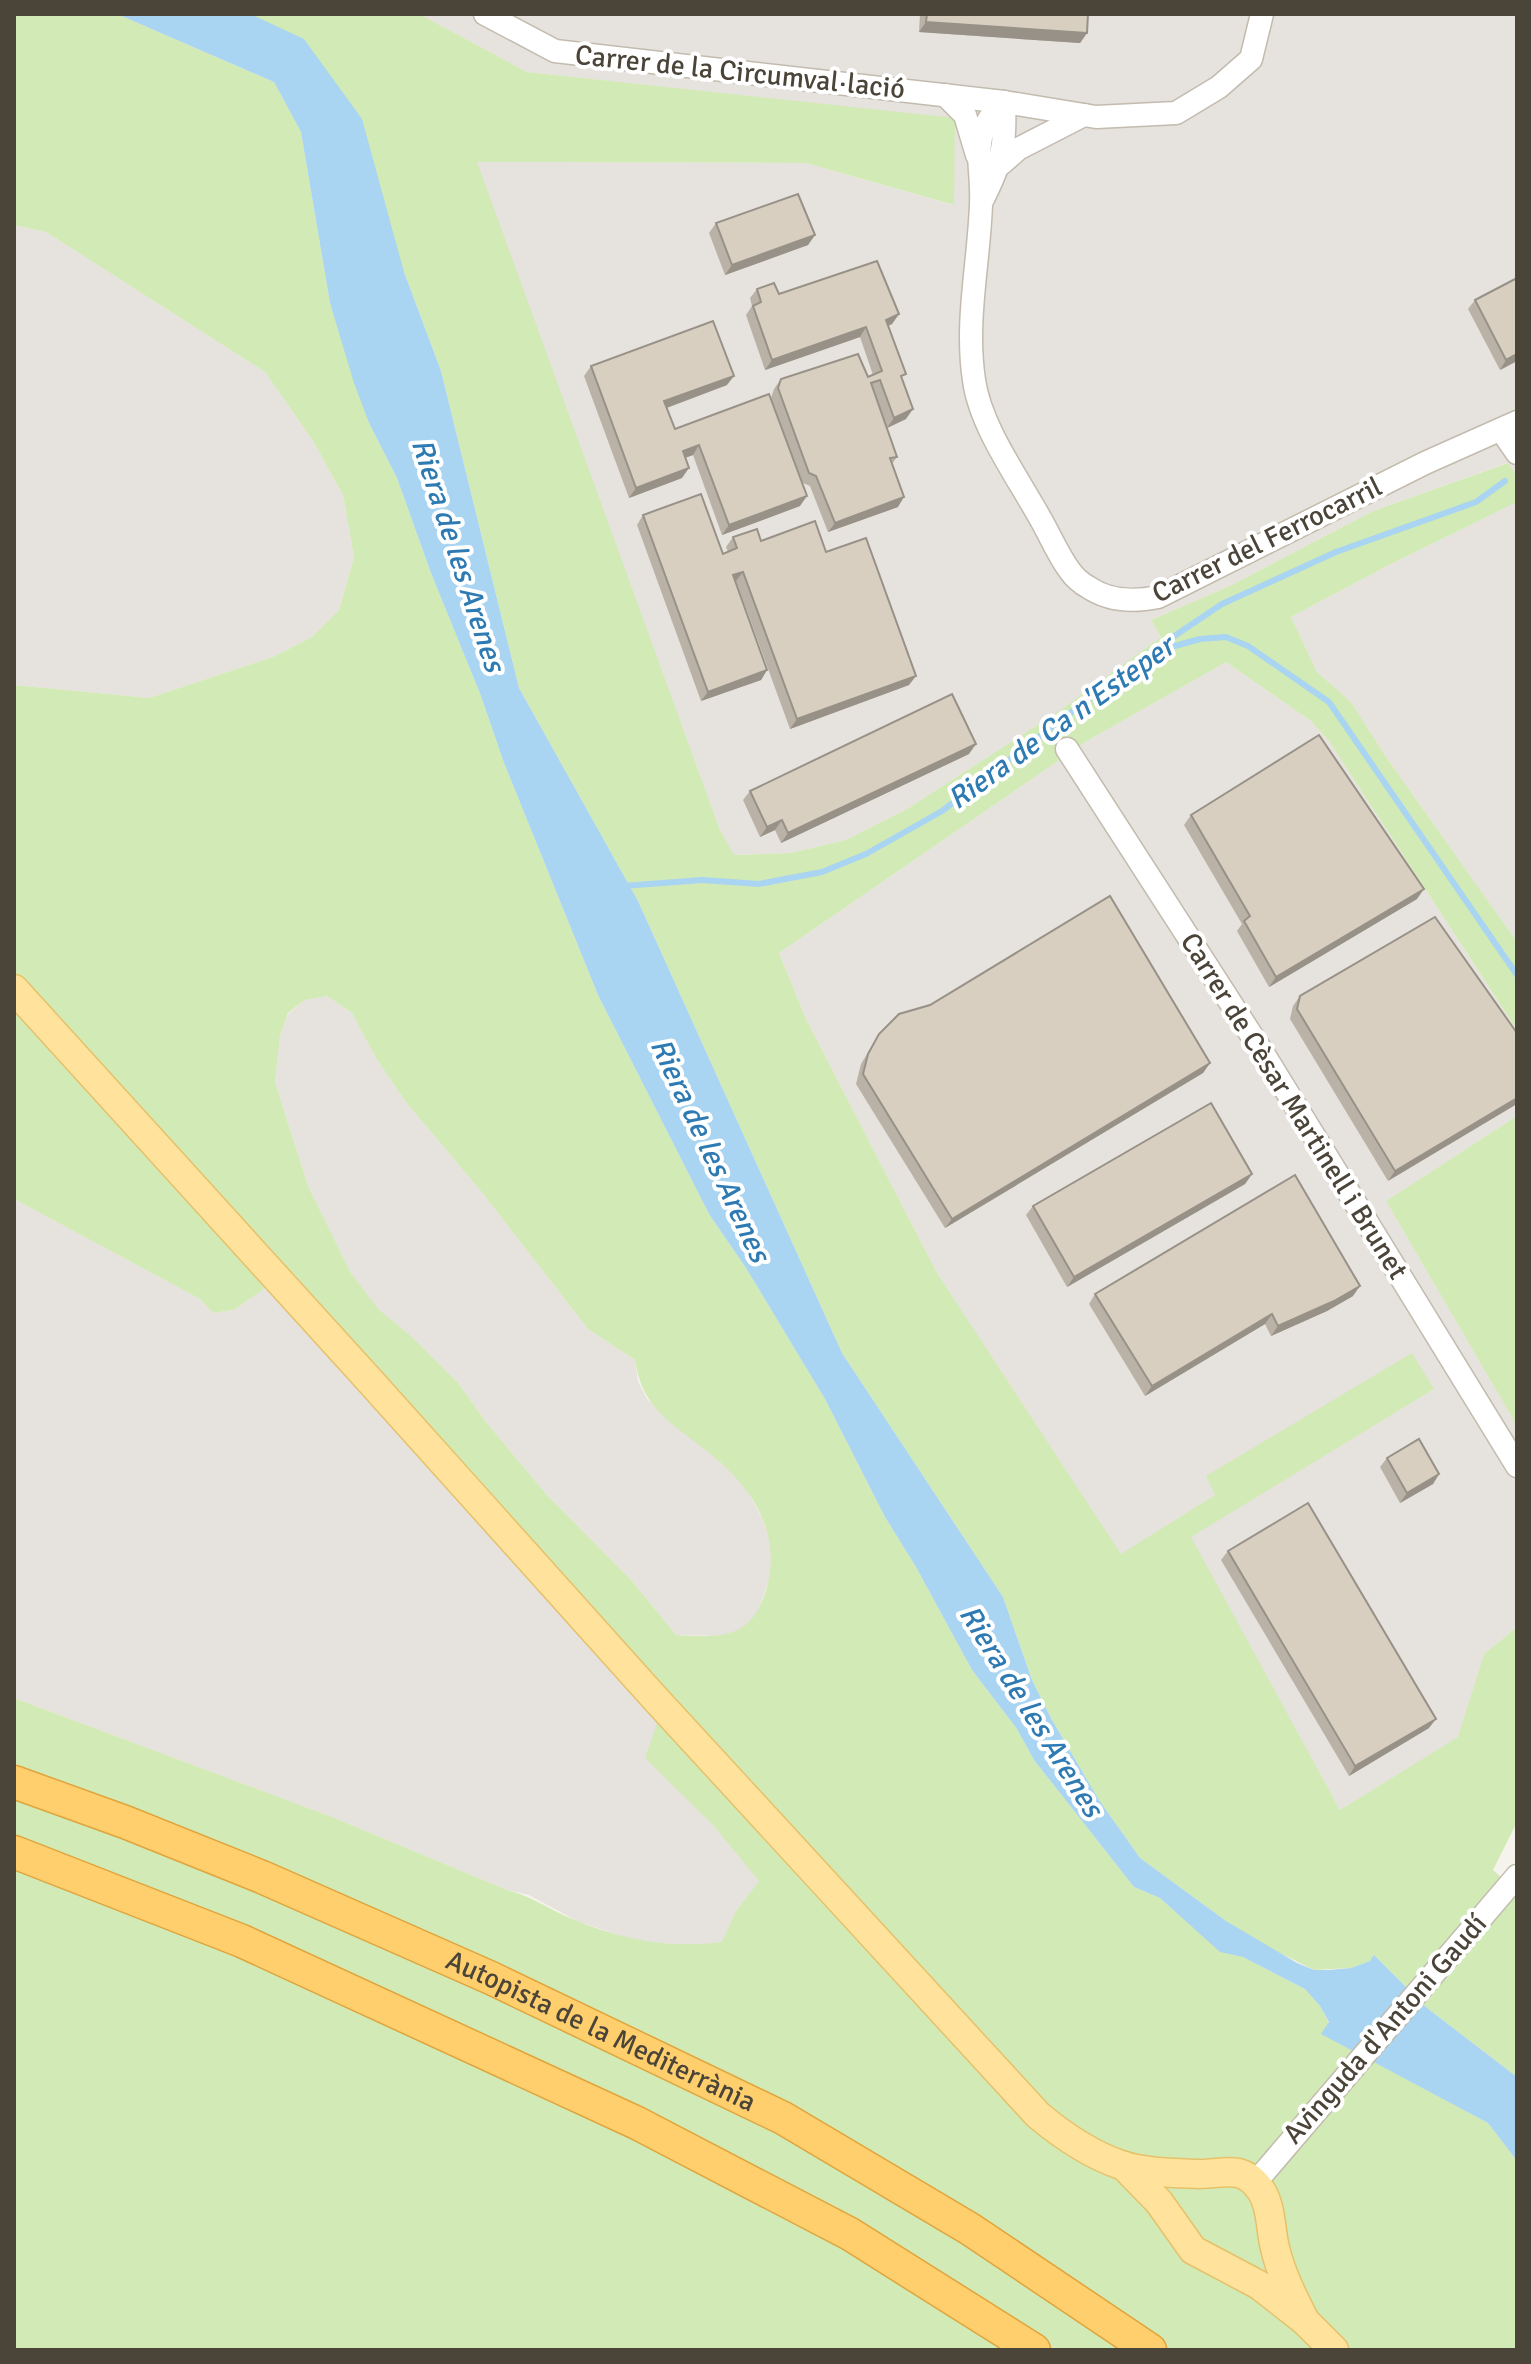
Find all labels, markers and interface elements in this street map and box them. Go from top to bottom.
street label: Carrer de la Circumval·lació [573,38,907,106]
water label: Riera de les Arenes [403,434,514,679]
street label: Carrer del Ferrocarril [1147,470,1387,610]
water label: Riera de Ca n'Esteper [941,626,1185,818]
street label: Carrer de Cèsar Martinell i Brunet [1173,927,1415,1286]
water label: Riera de les Arenes [642,1032,779,1270]
water label: Riera de les Arenes [951,1598,1113,1826]
street label: Avinguda d'Antoni Gaudí [1276,1907,1494,2151]
street label: Autopista de la Mediterrània [441,1943,761,2119]

